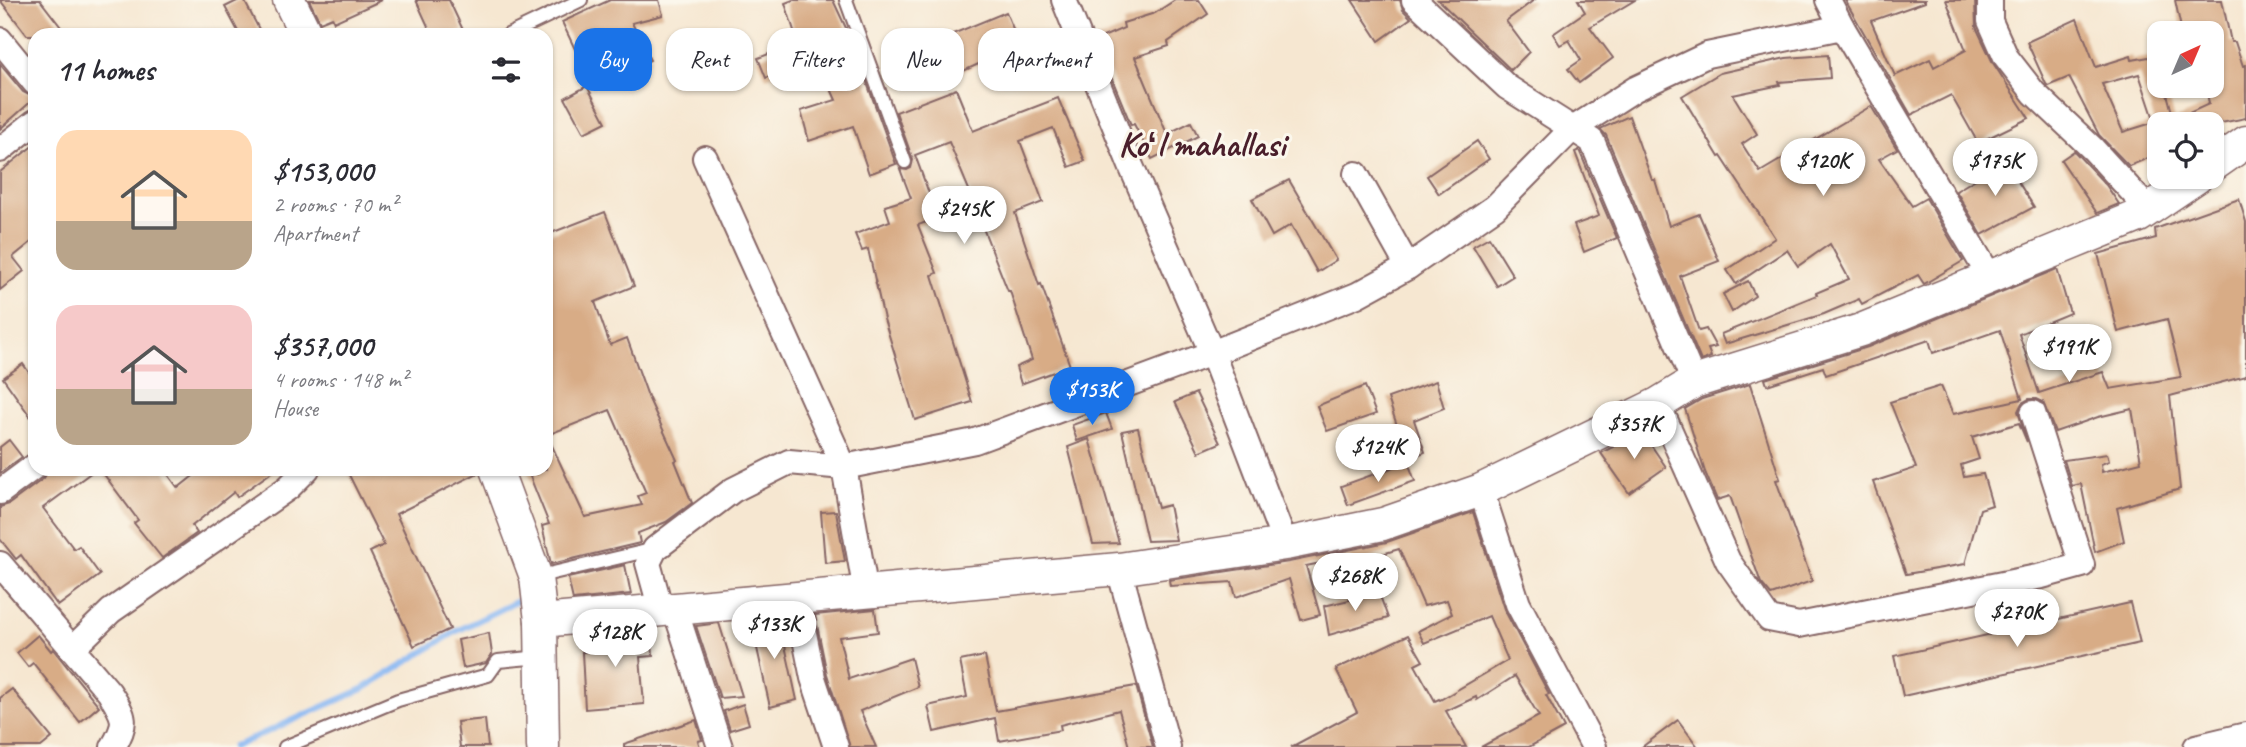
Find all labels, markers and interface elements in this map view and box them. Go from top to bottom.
north arrow [2147,21,2224,98]
map controls [2147,21,2224,189]
chip: Buy [574,28,652,91]
chip: Rent [666,28,753,91]
chip: Filters [767,28,867,91]
chip: New [881,28,964,91]
chip: Apartment [978,28,1114,91]
text: 11 homes [56,51,154,89]
icon: filters [487,51,525,89]
button: locate [2147,112,2224,189]
district label: Koʻl mahallasi [1119,122,1290,167]
pin: $120K [1774,138,1872,198]
pin: $175K [1946,138,2044,198]
text: $120K [1796,146,1850,175]
text: $175K [1969,146,2021,175]
text: $153,000 [273,152,373,190]
icon: home [112,158,196,242]
pin: $245K [915,187,1013,246]
text: 2 rooms · 70 m² [273,190,397,219]
text: $245K [938,194,990,223]
text: Apartment [273,219,358,248]
pin: $191K [2020,324,2118,384]
text: $357,000 [273,327,373,365]
text: $191K [2043,332,2095,361]
icon: home [112,333,196,417]
text: 4 rooms · 148 m² [273,365,408,394]
pin: $153K [1043,368,1141,427]
text: $153K [1066,375,1118,404]
text: House [273,394,318,423]
pin: $357K [1585,402,1683,461]
text: $357K [1608,409,1660,438]
pin: $124K [1329,424,1427,484]
text: $124K [1351,432,1405,461]
pin: $268K [1306,554,1404,613]
text: $268K [1328,561,1382,590]
pin: $270K [1968,590,2066,649]
text: $270K [1991,597,2044,626]
pin: $133K [725,602,823,661]
text: $133K [747,609,801,638]
pin: $128K [566,610,664,669]
text: $128K [588,617,642,646]

